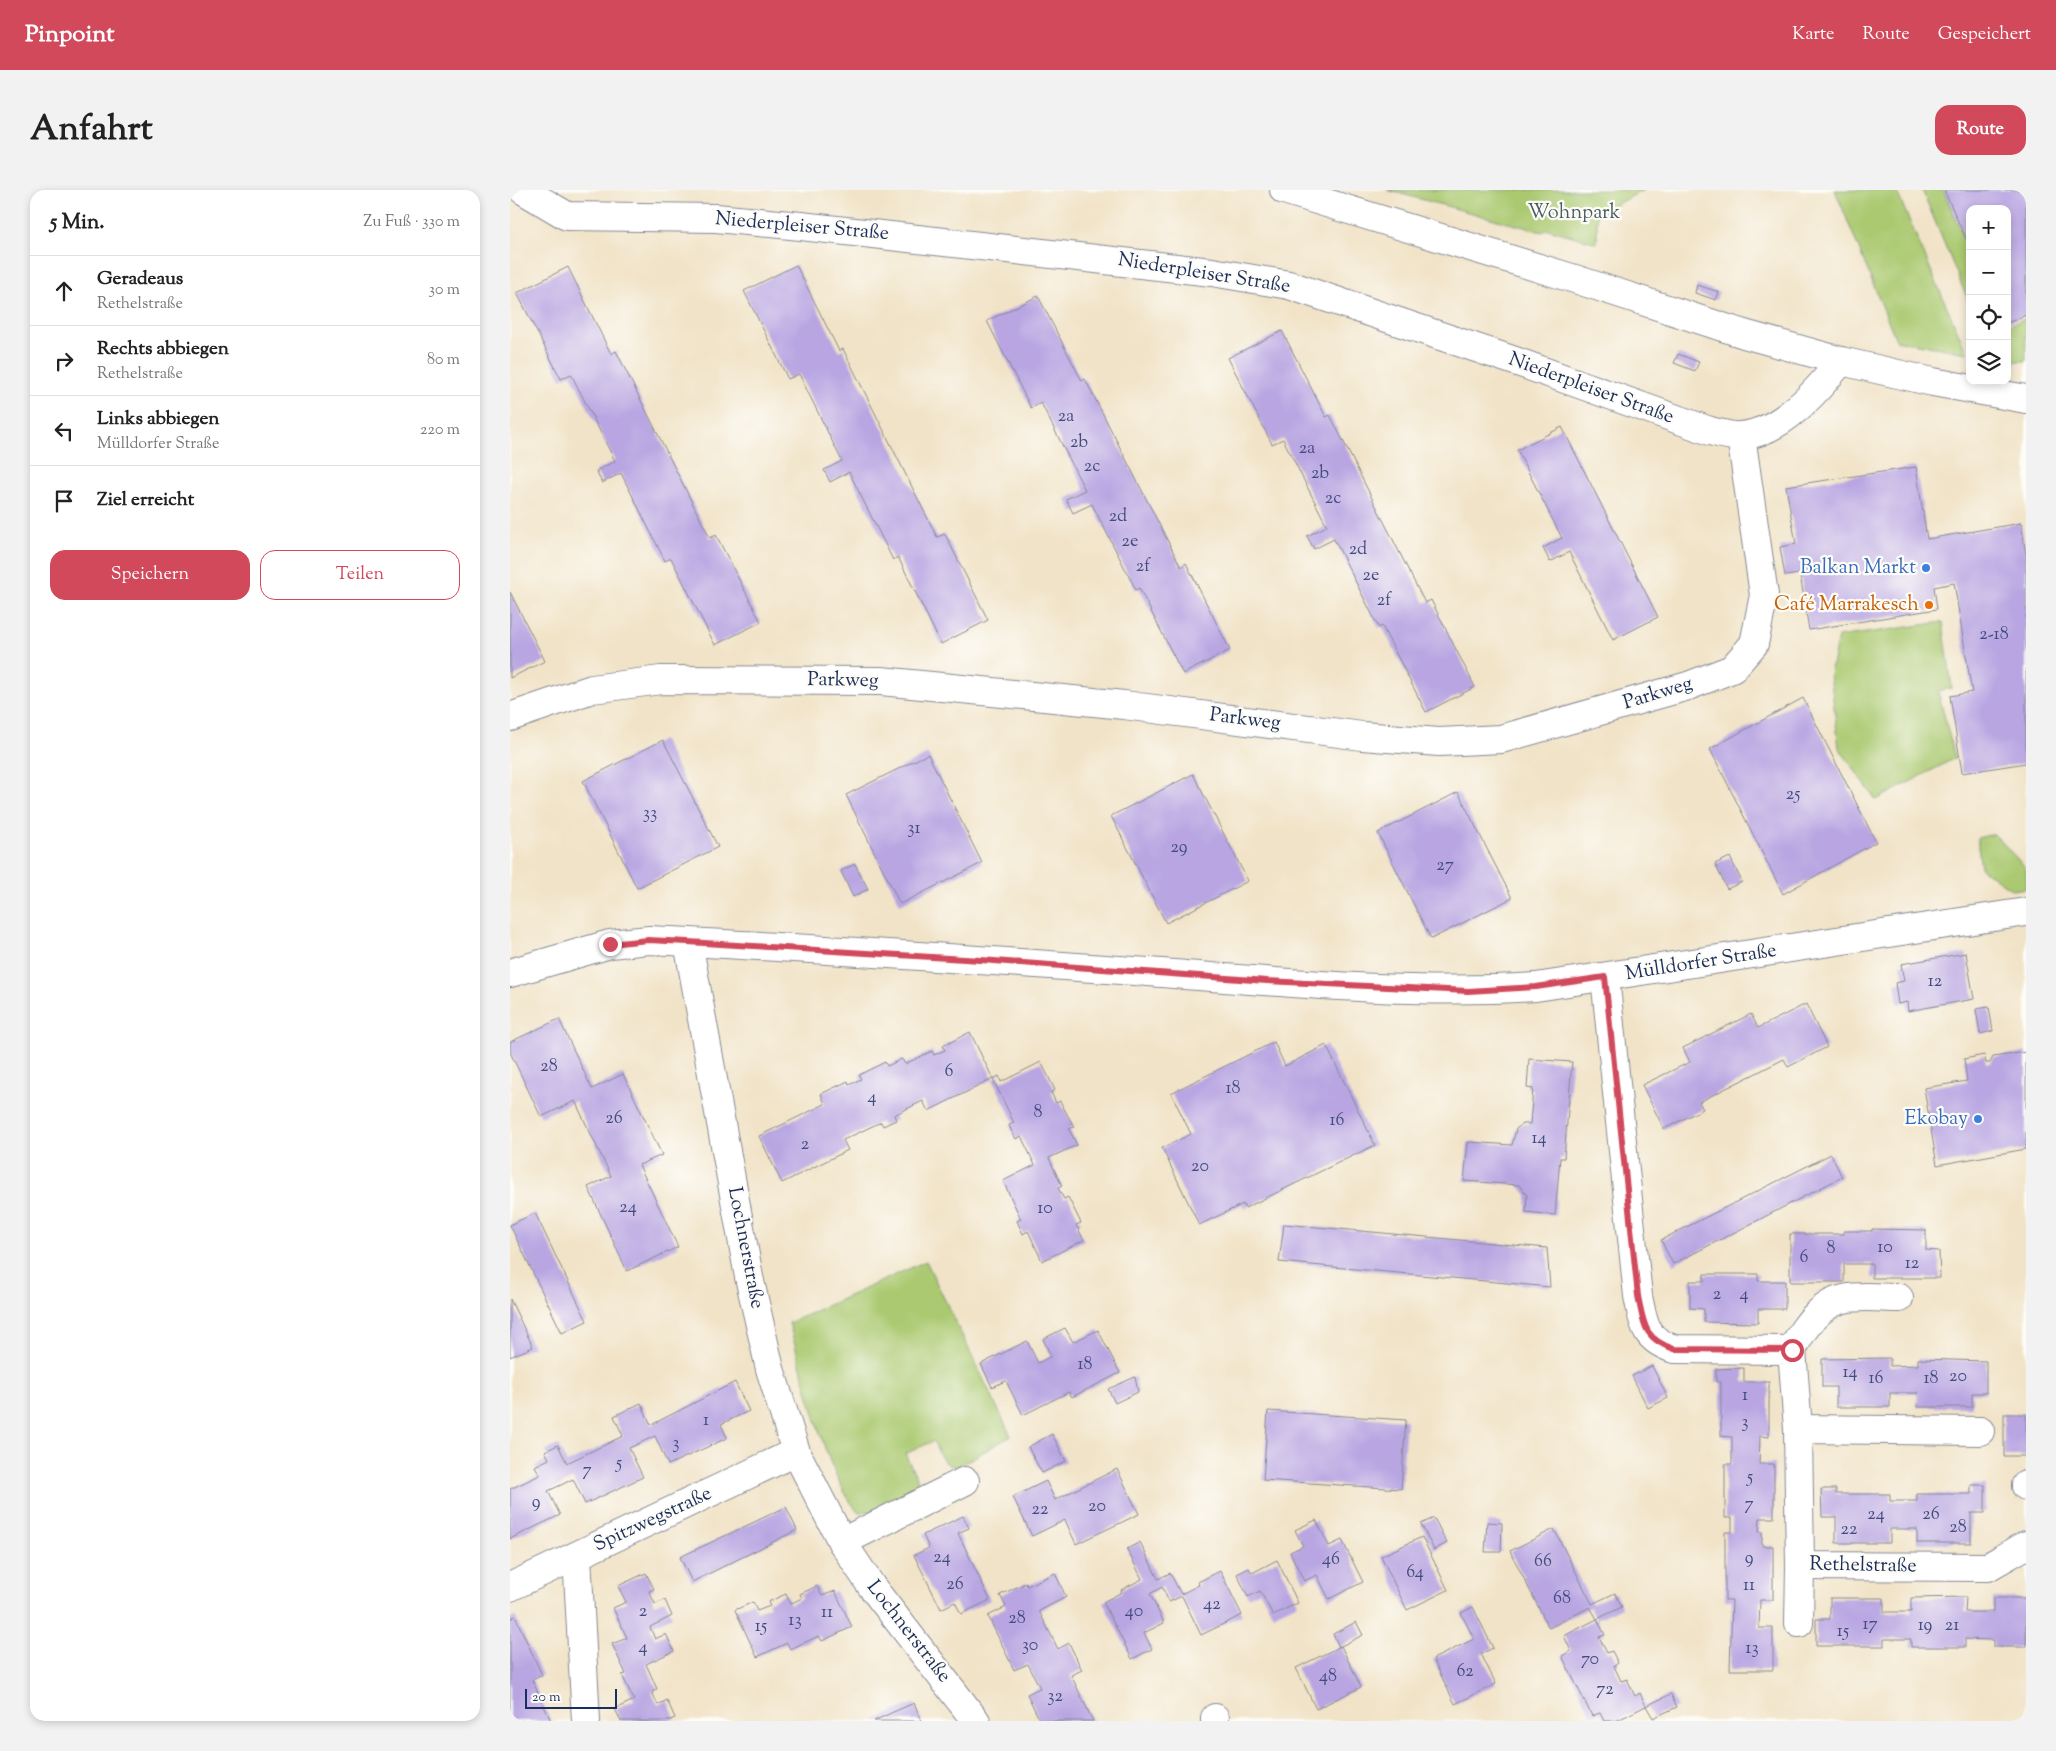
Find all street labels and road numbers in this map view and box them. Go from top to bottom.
street label: Niederpleiser Straße [714,205,890,249]
street label: Niederpleiser Straße [1116,246,1292,302]
street label: Niederpleiser Straße [1504,346,1678,432]
street label: Parkweg [807,666,879,696]
street label: Parkweg [1620,670,1697,718]
street label: Parkweg [1208,701,1282,739]
street label: Mülldorfer Straße [1623,937,1779,989]
street label: Lochnerstraße [719,1185,771,1311]
street label: Spitzwegstraße [589,1480,717,1560]
street label: Rethelstraße [1809,1551,1917,1581]
street label: Lochnerstraße [859,1574,957,1690]

